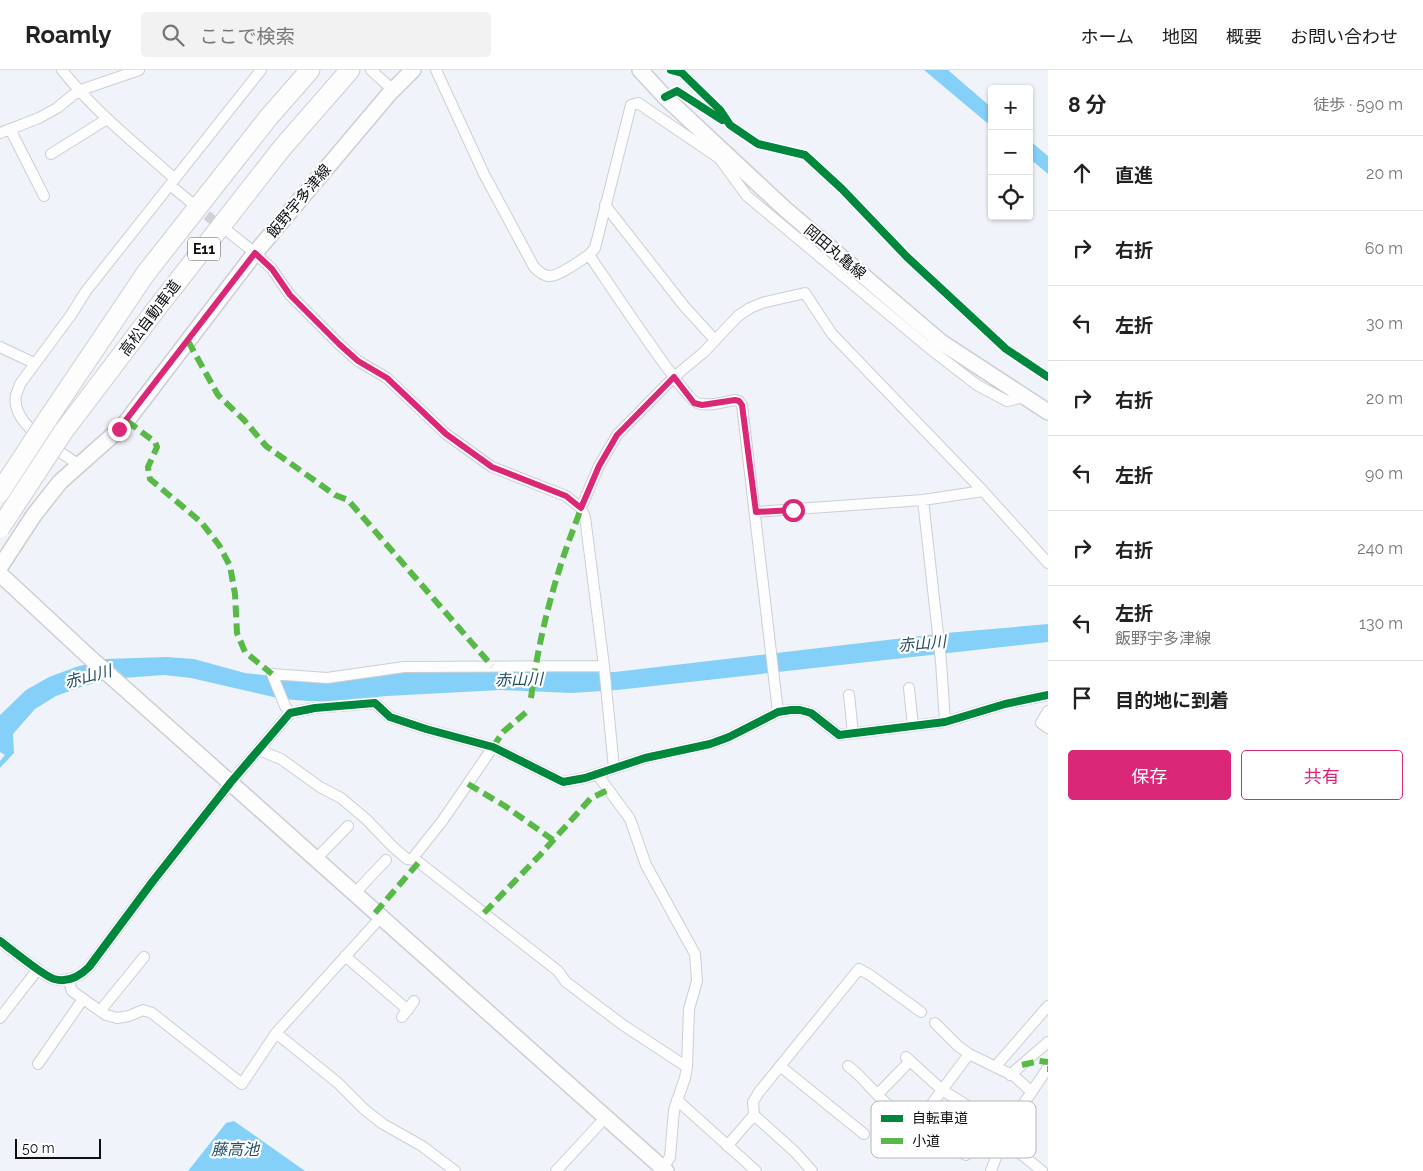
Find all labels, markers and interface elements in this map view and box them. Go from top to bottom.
search box [141,12,491,57]
text: Roamly [25,20,111,49]
icon: search [159,21,187,49]
text: ここで検索 [199,25,294,47]
text: ホーム [1081,26,1134,47]
text: 地図 [1162,26,1198,47]
text: 概要 [1226,26,1262,47]
text: お問い合わせ [1290,26,1398,47]
map controls [988,85,1033,220]
button: + [988,85,1033,130]
text: 8 分 [1068,92,1107,117]
text: 徒歩 · 590 m [1313,95,1403,114]
button: − [988,130,1033,175]
icon: ahead [1068,159,1096,187]
street label: 飯野宇多津線 [263,161,335,241]
text: 直進 [1115,164,1153,186]
text: 20 m [1366,164,1403,183]
button: locate [988,175,1033,220]
street label: 岡田丸亀線 [800,221,870,283]
icon: right [1068,234,1096,262]
road number: E11 [188,238,220,260]
text: 右折 [1115,239,1153,261]
text: 60 m [1365,239,1403,258]
street label: 高松自動車道 [116,277,184,359]
icon: left [1068,309,1096,337]
text: 左折 [1115,314,1153,336]
text: 30 m [1366,314,1403,333]
icon: right [1068,384,1096,412]
text: 右折 [1115,389,1153,411]
text: 20 m [1366,389,1403,408]
route end [108,418,131,441]
icon: left [1068,459,1096,487]
text: 左折 [1115,464,1153,486]
text: 90 m [1365,464,1403,483]
route start [782,499,805,522]
icon: right [1068,534,1096,562]
text: 右折 [1115,539,1153,561]
text: 240 m [1357,539,1403,558]
text: 左折 [1115,602,1153,624]
icon: left [1068,609,1096,637]
text: 130 m [1359,614,1403,633]
text: 飯野宇多津線 [1115,629,1211,648]
water label: 赤山川 [897,632,949,655]
water label: 赤山川 [62,661,116,692]
water label: 赤山川 [495,670,545,689]
icon: arrive [1068,684,1096,712]
text: 目的地に到着 [1115,689,1229,711]
button: 保存 [1068,750,1231,800]
button: 共有 [1241,750,1403,800]
legend [871,1101,1036,1158]
text: 自転車道 [912,1110,968,1126]
text: 小道 [912,1133,940,1149]
scale bar [15,1136,101,1159]
text: 50 m [22,1140,55,1156]
water label: 藤高池 [211,1140,261,1159]

